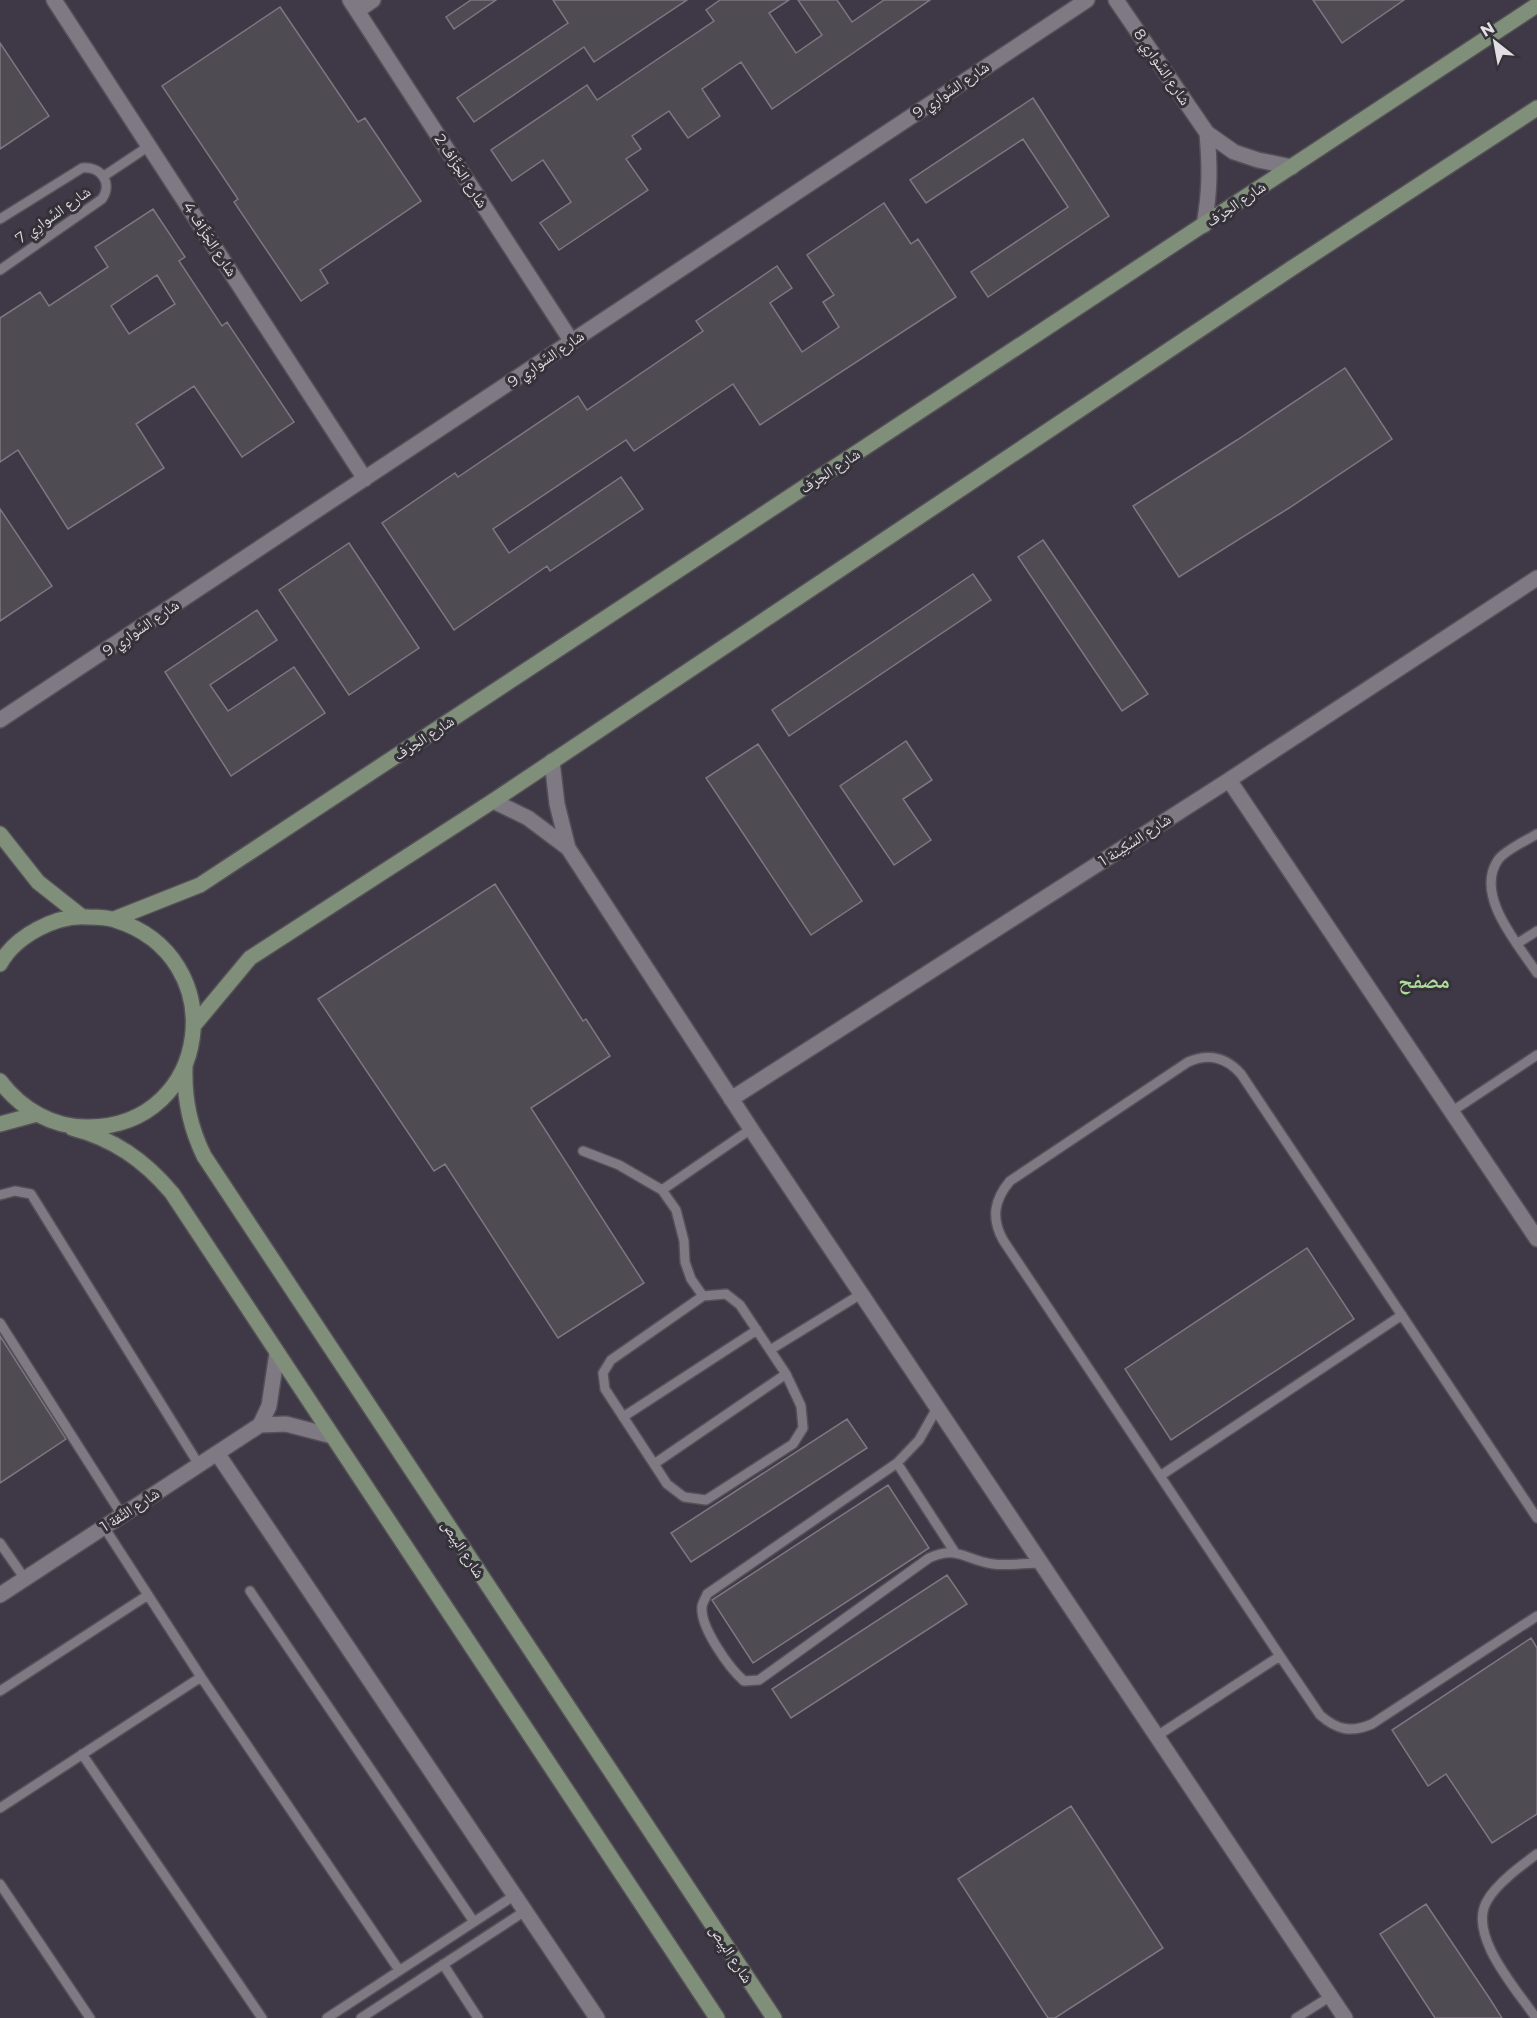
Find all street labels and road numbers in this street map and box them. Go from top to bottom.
street label: شارع السَّوارِي 8 [1128,25,1195,110]
street label: شارع السَّوارِي 9 [909,57,994,124]
street label: شارع الجَزَّاف 2 [430,130,492,212]
street label: شارع الحِرَف [1202,177,1270,231]
street label: شارع السَّوارِي 7 [11,182,96,250]
street label: شارع الجَزَّاف 4 [178,198,242,280]
street label: شارع السَّوارِي 9 [504,326,589,393]
street label: شارع الحِرَف [796,444,864,498]
street label: شارع السَّوارِي 9 [99,595,184,662]
street label: شارع الحِرَف [390,711,458,765]
street label: شارع السَّكِينة 1 [1095,809,1175,871]
street label: شارع الثِّقة 1 [97,1483,163,1537]
street label: شارع البِيص [436,1516,489,1583]
street label: شارع البِيص [704,1921,757,1988]

